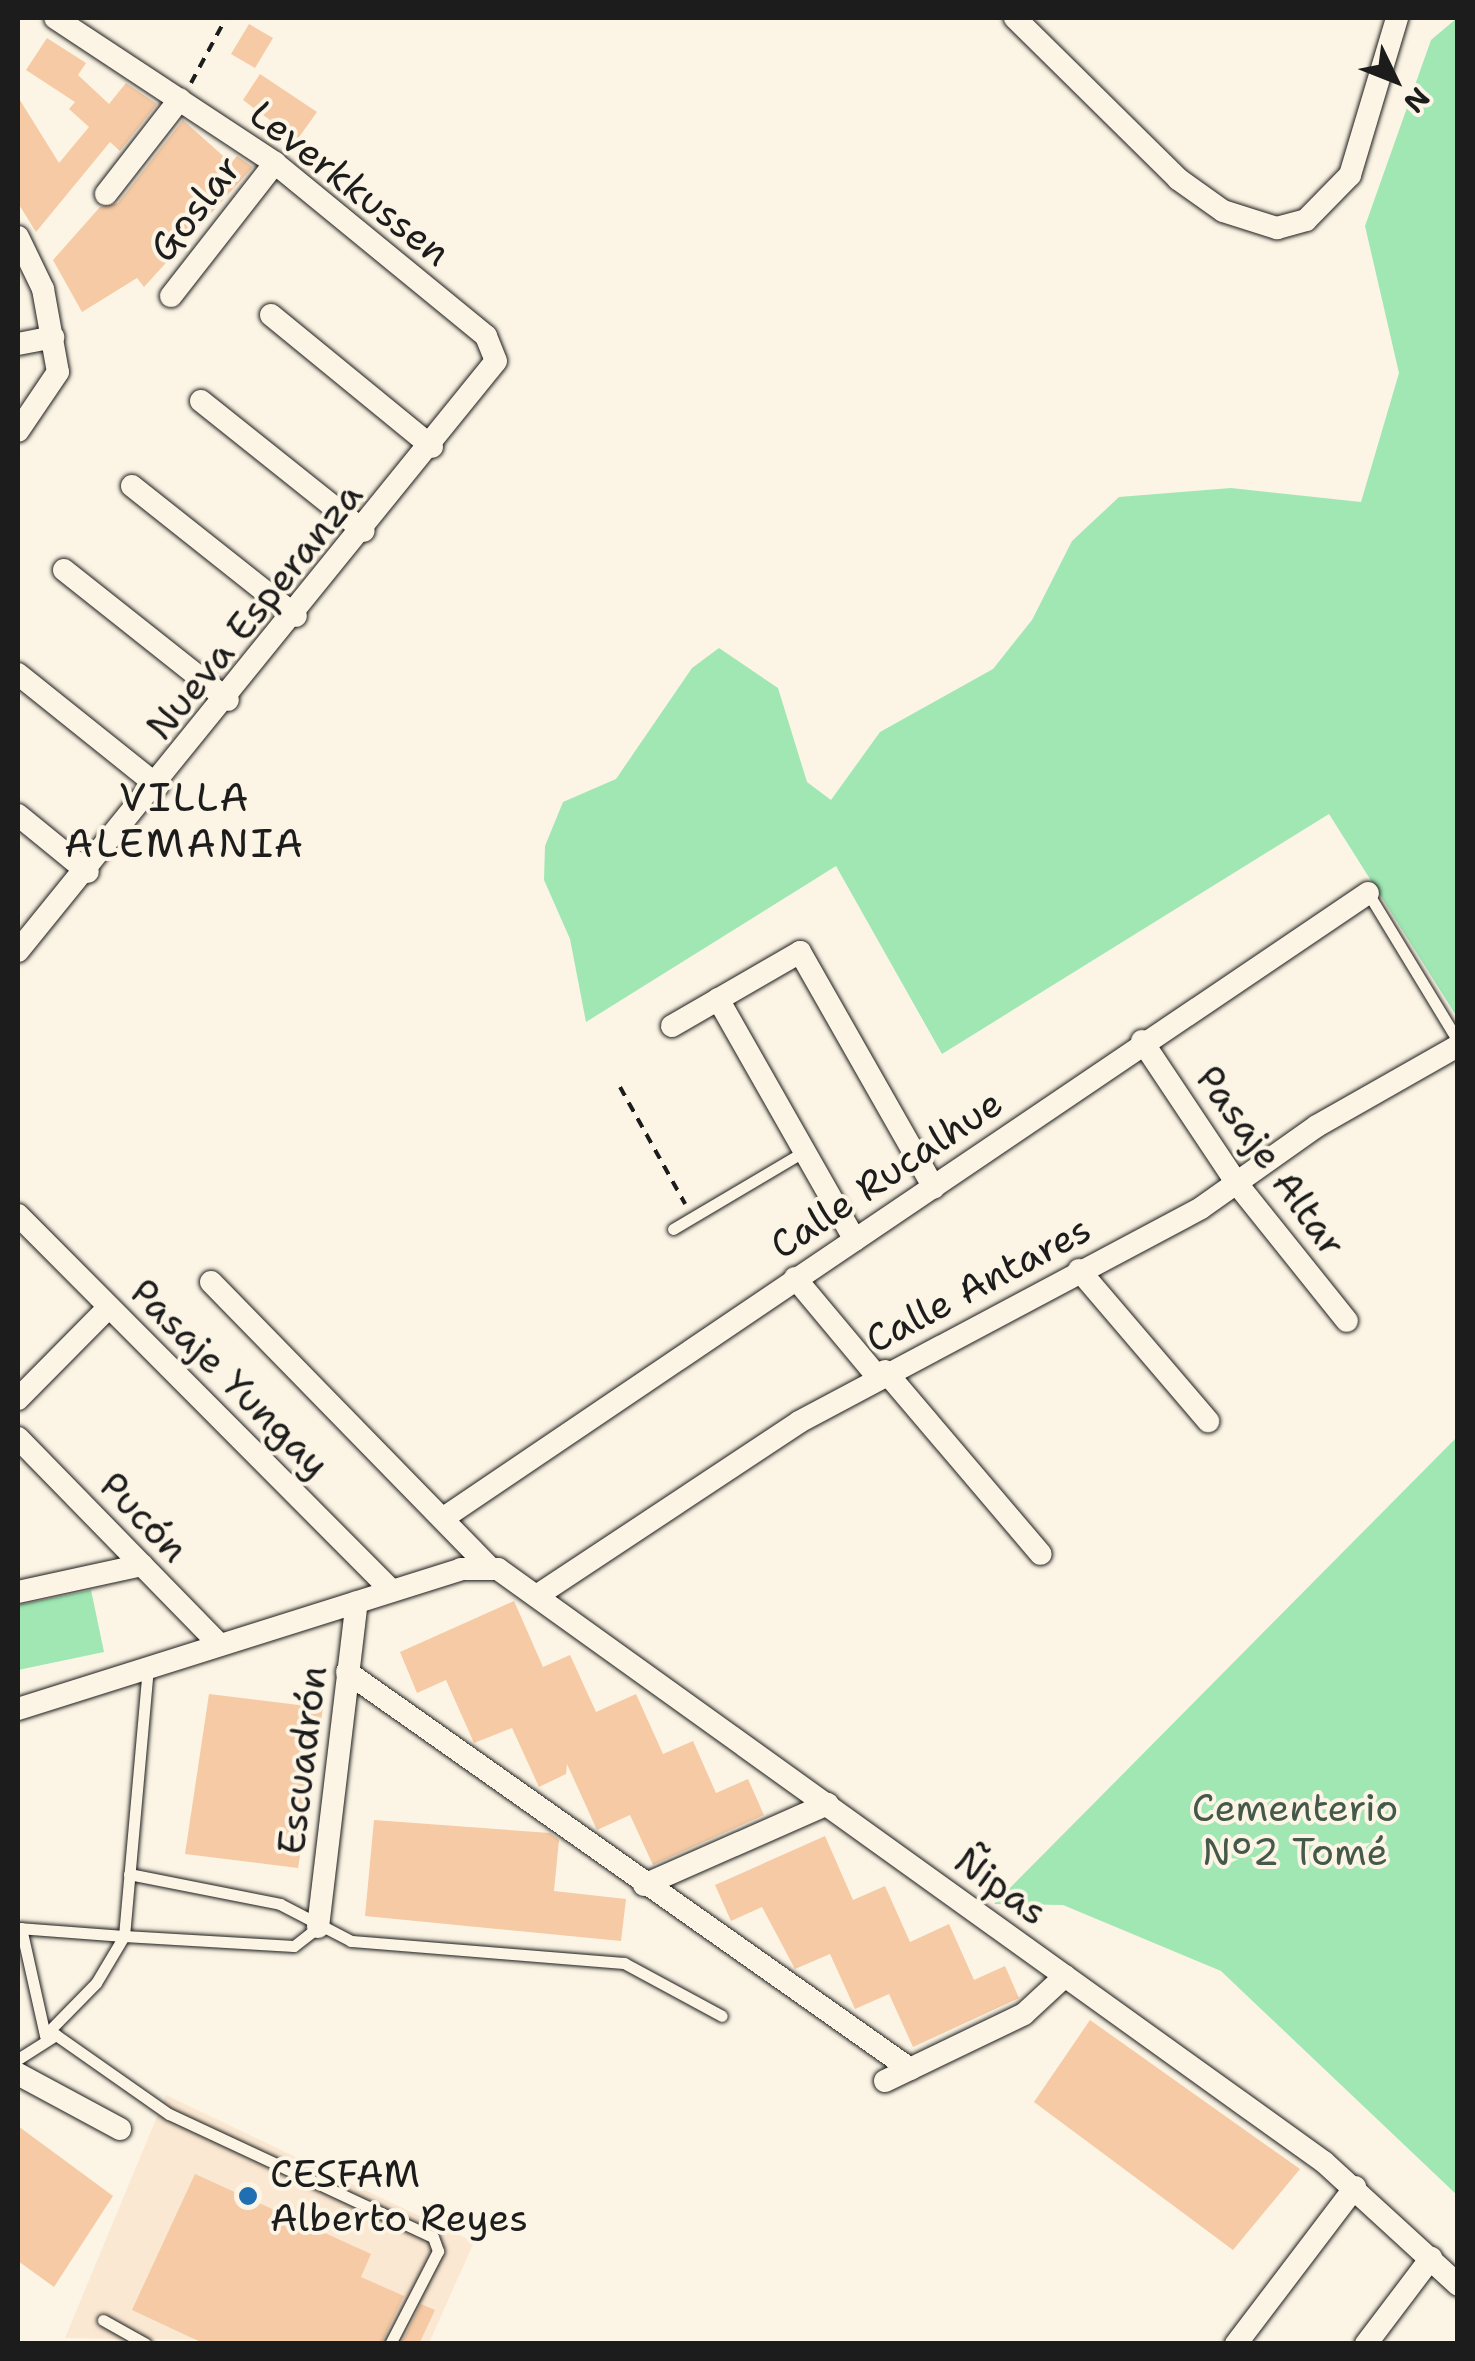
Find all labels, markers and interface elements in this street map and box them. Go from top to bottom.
north arrow [1345,30,1445,130]
text: N [1395,79,1438,122]
street label: Leverkkussen [241,91,459,275]
street label: Goslar [139,146,251,270]
street label: Nueva Esperanza [136,473,372,749]
district label: VILLA ALEMANIA [64,773,306,867]
street label: Pasaje Altar [1186,1057,1356,1265]
street label: Calle Rucalhue [761,1080,1011,1268]
street label: Calle Antares [858,1206,1098,1362]
street label: Pasaje Yungay [121,1269,339,1487]
street label: Pucón [90,1462,198,1572]
street label: Escuadrón [268,1663,336,1857]
park label: Cementerio N°2 Tomé [1192,1785,1398,1875]
street label: Ñipas [946,1837,1056,1935]
place label: CESFAM Alberto Reyes [270,2151,528,2240]
marker: CESFAM Alberto Reyes [235,2183,261,2209]

